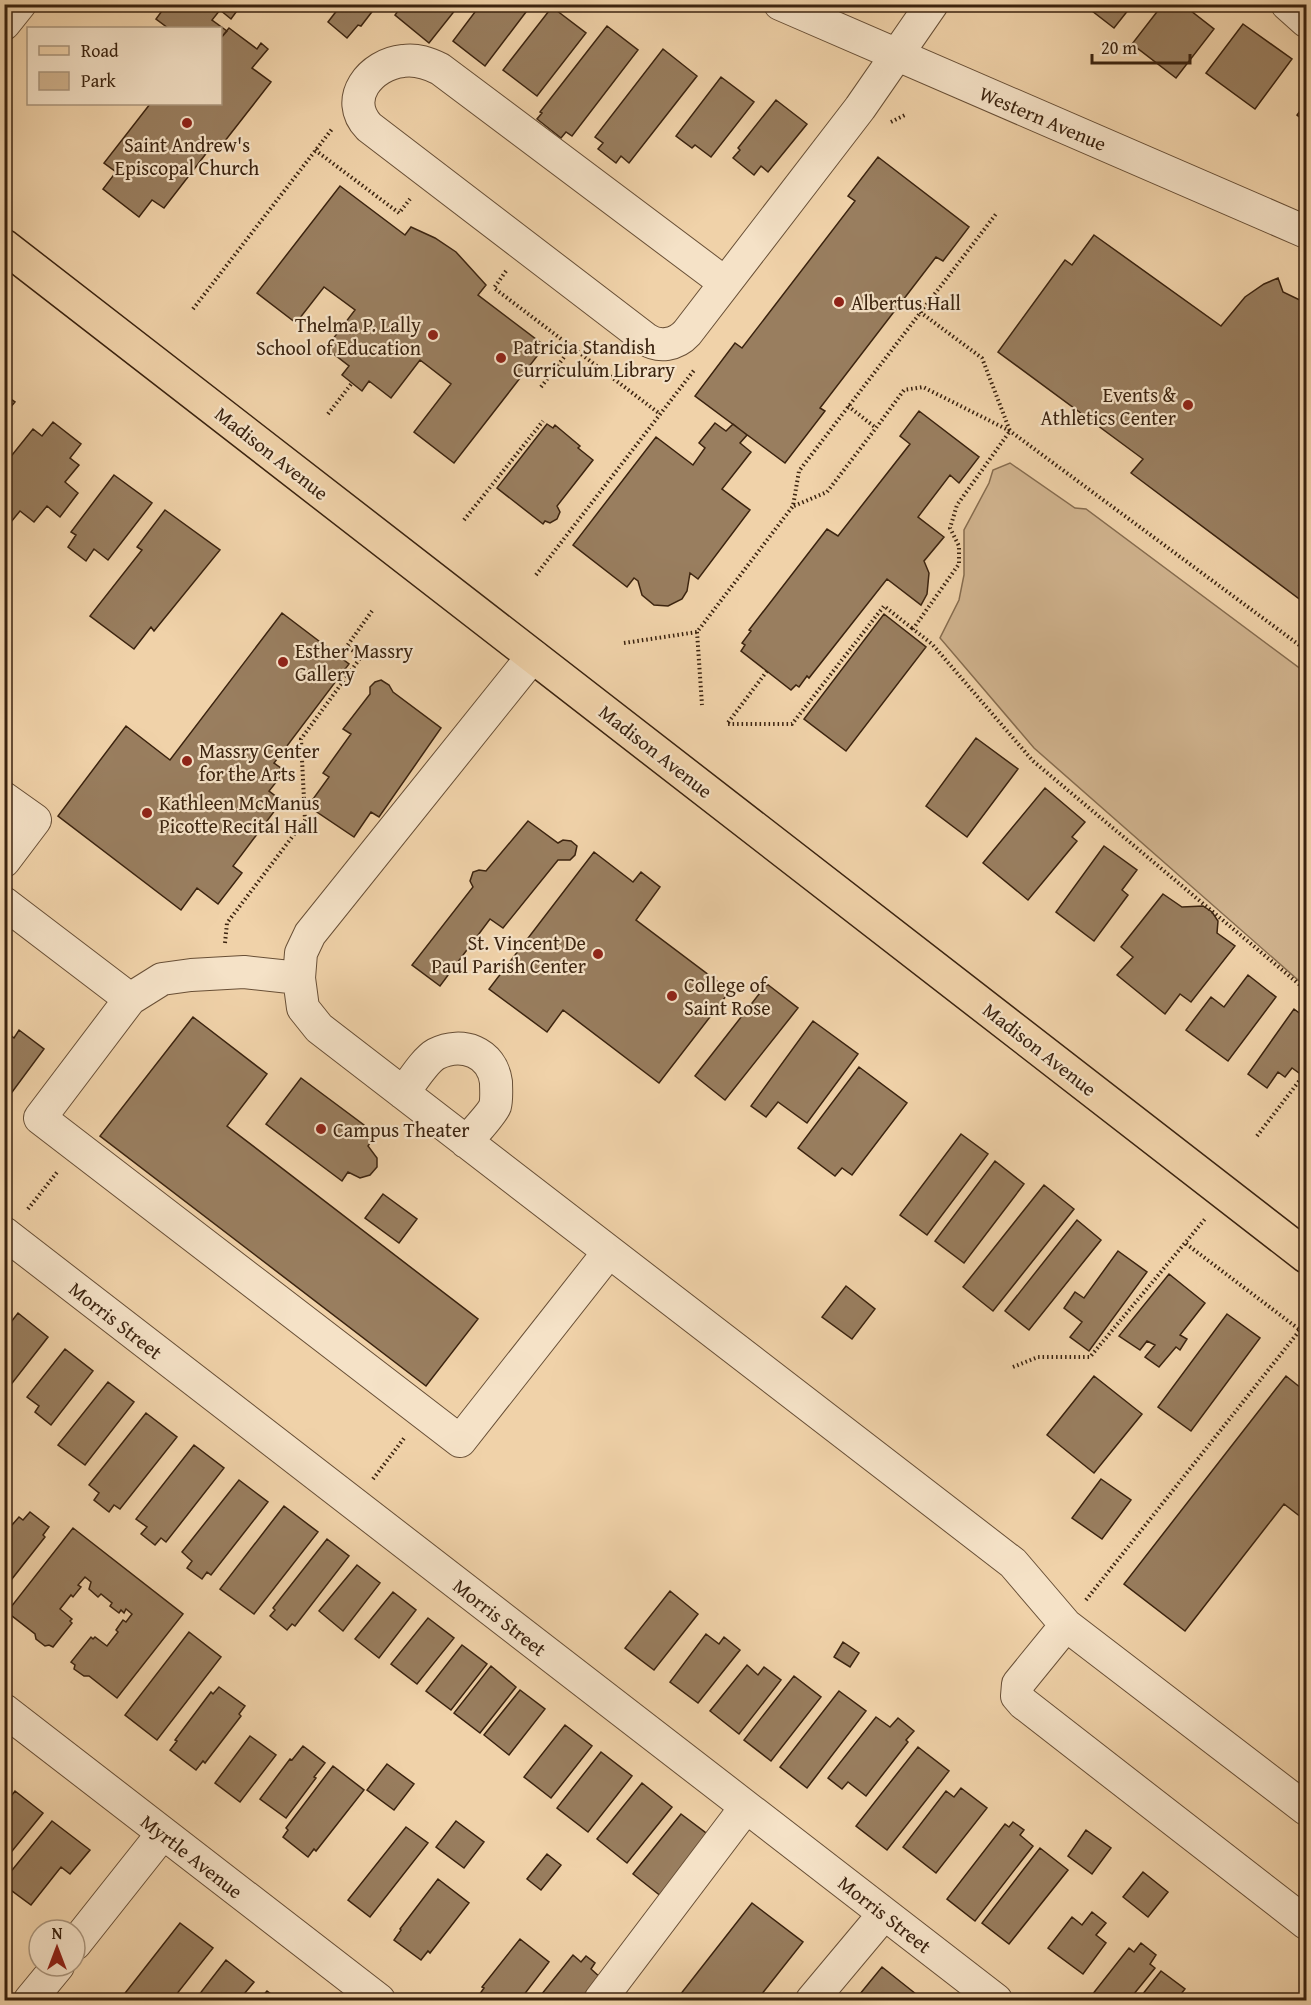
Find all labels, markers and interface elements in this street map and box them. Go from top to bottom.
legend [27,27,222,105]
scale bar [1092,27,1190,65]
text: 20 m [1101,34,1137,61]
text: Road [81,37,119,64]
text: Park [81,67,117,94]
street label: Western Avenue [975,78,1111,158]
marker: Saint Andrew's Episcopal Church [180,116,194,130]
place label: Saint Andrew's Episcopal Church [115,130,259,182]
place label: Albertus Hall [851,288,961,317]
marker: Albertus Hall [832,295,846,309]
place label: Thelma P. Lally School of Education [256,310,421,362]
marker: Thelma P. Lally School of Education [426,328,440,342]
place label: Patricia Standish Curriculum Library [513,332,675,384]
marker: Patricia Standish Curriculum Library [494,351,508,365]
place label: Events & Athletics Center [1041,380,1176,432]
marker: Events & Athletics Center [1181,398,1195,412]
street label: Madison Avenue [209,399,335,507]
place label: Esther Massry Gallery [295,636,413,688]
marker: Esther Massry Gallery [276,655,290,669]
street label: Madison Avenue [593,697,719,805]
place label: Massry Center for the Arts [199,736,320,788]
marker: Massry Center for the Arts [180,754,194,768]
place label: Kathleen McManus Picotte Recital Hall [159,788,320,840]
marker: Kathleen McManus Picotte Recital Hall [140,806,154,820]
place label: St. Vincent De Paul Parish Center [431,928,586,980]
marker: St. Vincent De Paul Parish Center [591,947,605,961]
place label: College of Saint Rose [684,970,771,1022]
marker: College of Saint Rose [665,989,679,1003]
street label: Madison Avenue [977,995,1103,1103]
place label: Campus Theater [333,1115,470,1144]
marker: Campus Theater [314,1122,328,1136]
street label: Morris Street [63,1274,169,1366]
street label: Morris Street [447,1571,553,1663]
street label: Myrtle Avenue [135,1807,249,1905]
street label: Morris Street [832,1868,938,1960]
north arrow [27,1918,87,1978]
text: N [52,1921,63,1945]

